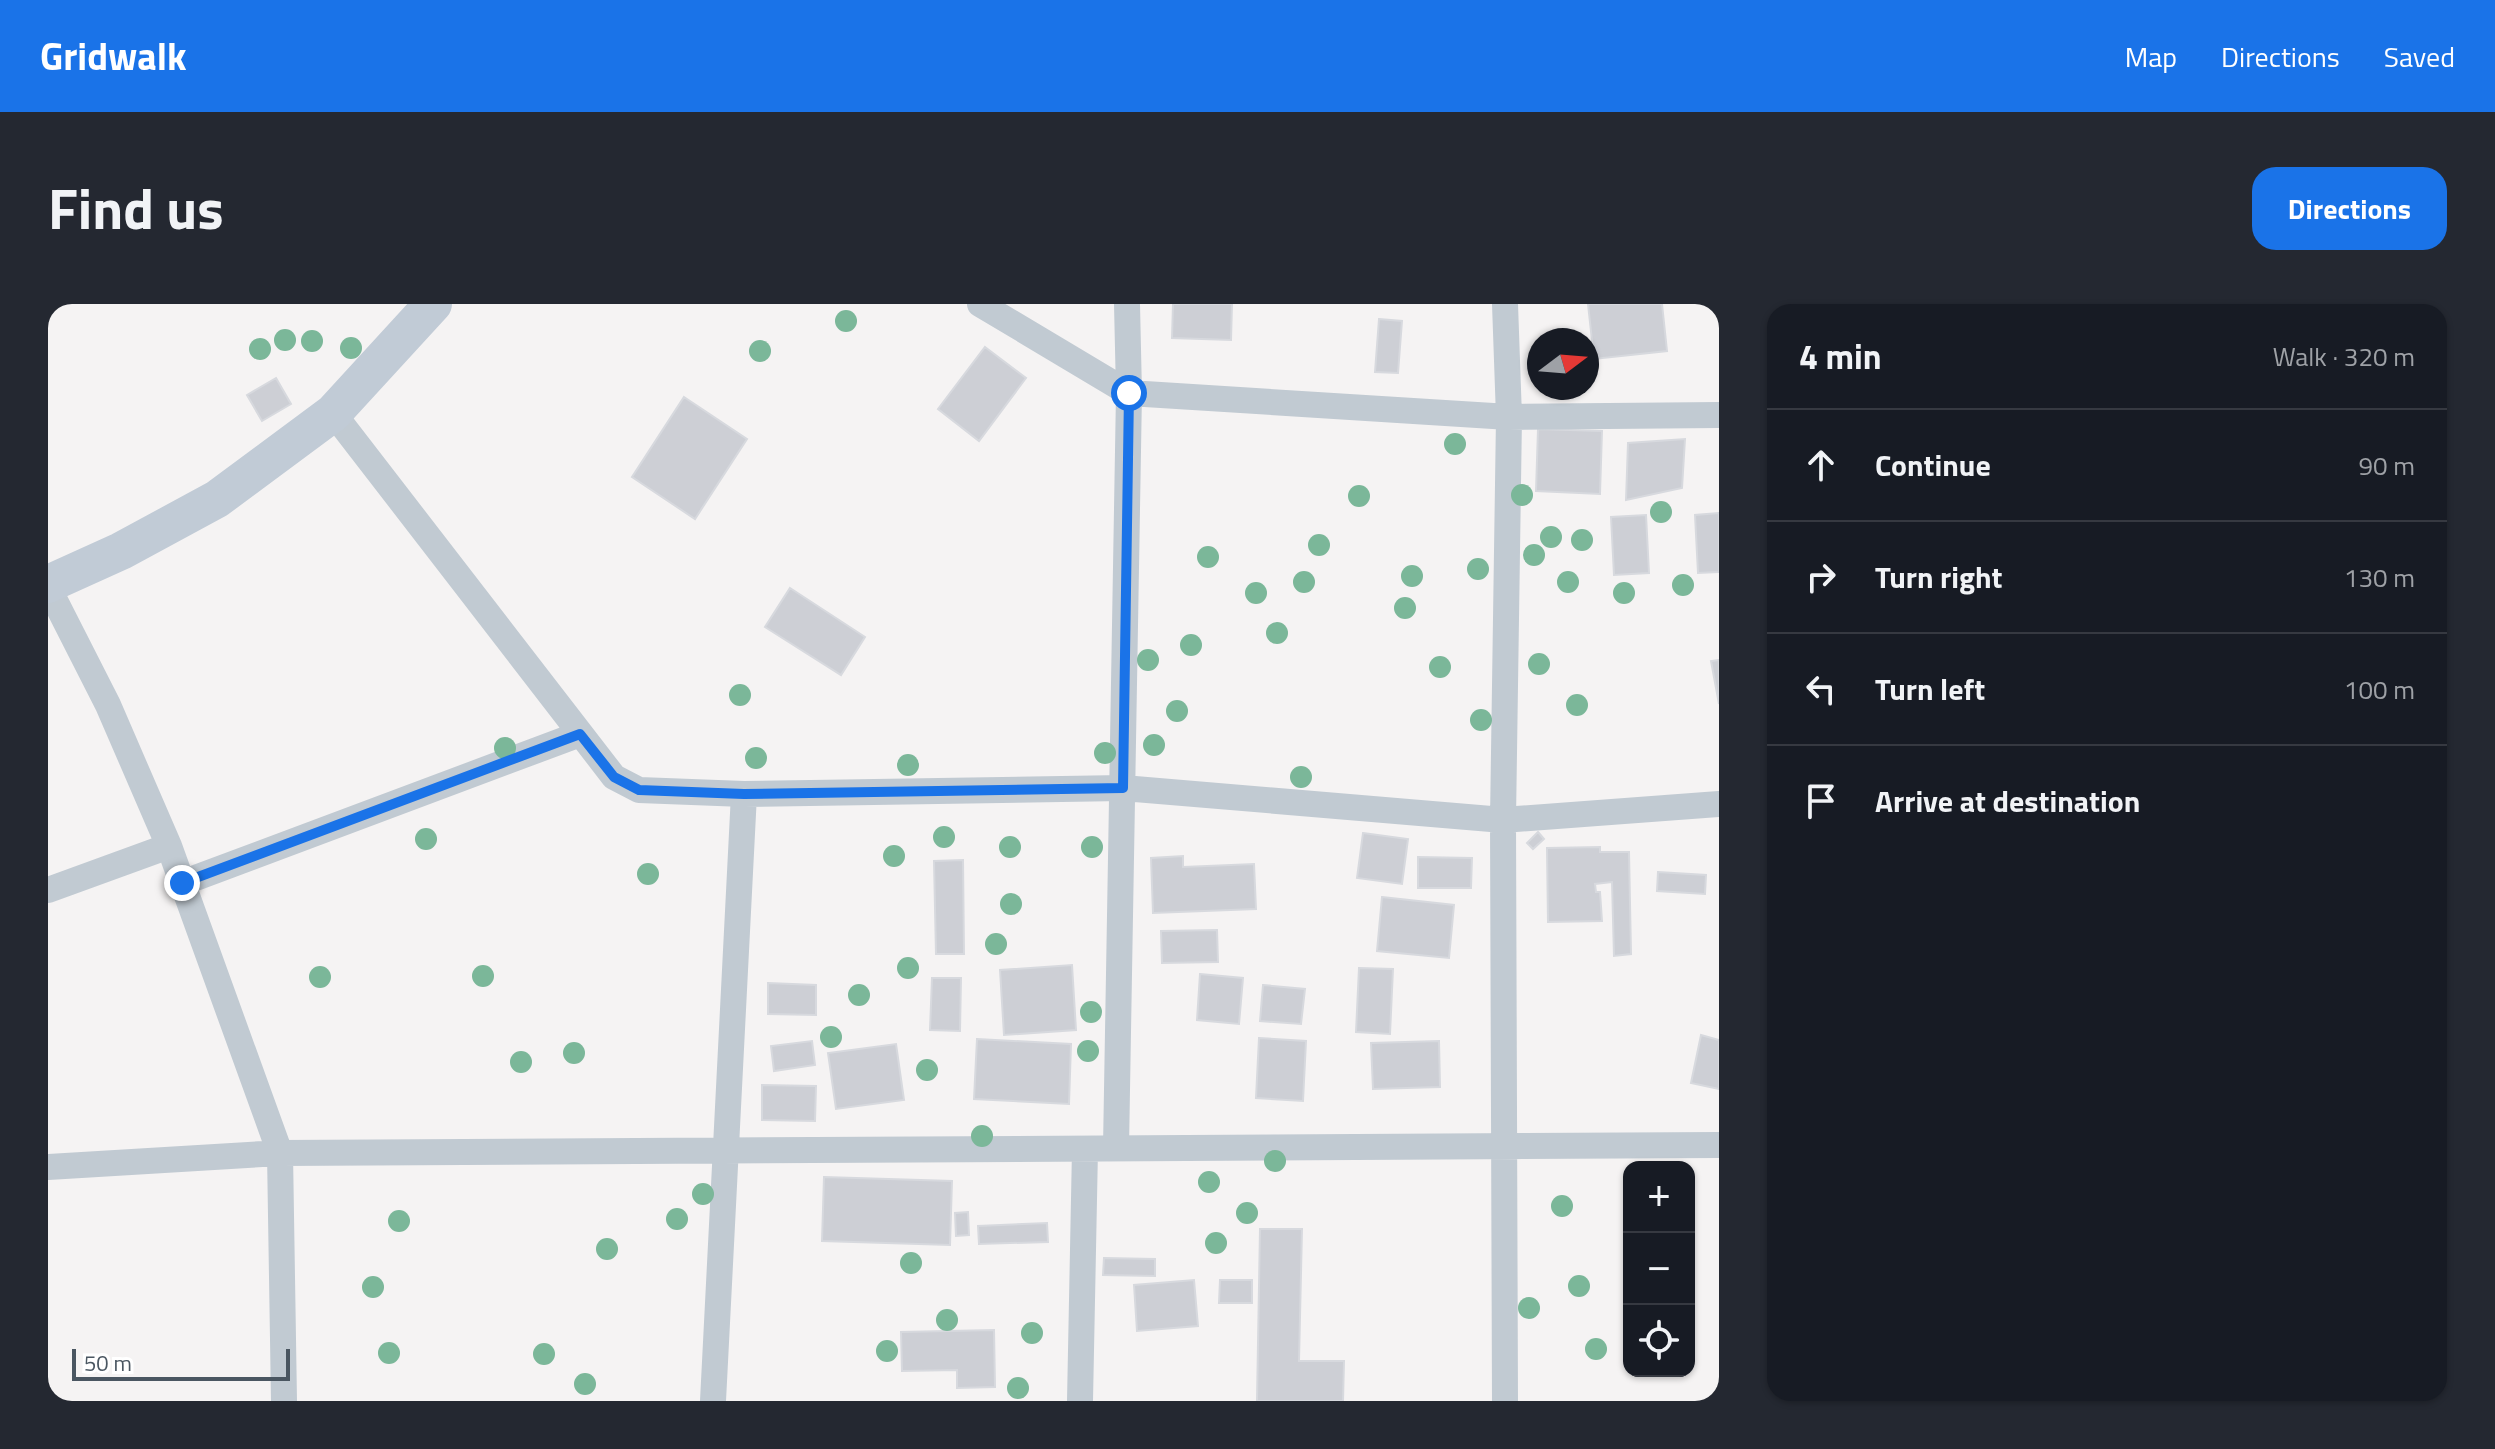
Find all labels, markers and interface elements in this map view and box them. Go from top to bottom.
text: Gridwalk [40,27,187,85]
text: Map [2125,35,2177,78]
text: Directions [2221,35,2340,78]
text: Saved [2384,35,2455,78]
text: Find us [48,166,224,251]
button: Directions [2252,167,2447,250]
north arrow [1527,328,1599,400]
text: 4 min [1799,330,1882,382]
text: Walk · 320 m [2273,337,2415,376]
route start [1111,375,1147,411]
text: Continue [1875,442,1991,488]
icon: ahead [1799,443,1843,487]
text: 90 m [2358,446,2415,485]
text: Turn right [1875,554,2003,600]
icon: right [1799,555,1843,599]
text: 130 m [2344,558,2415,597]
text: Turn left [1875,666,1985,712]
icon: left [1799,667,1843,711]
text: 100 m [2344,670,2415,709]
text: Arrive at destination [1875,778,2140,824]
icon: arrive [1799,779,1843,823]
route end [164,865,200,901]
map controls [1623,1161,1695,1377]
button: + [1623,1161,1695,1233]
button: − [1623,1233,1695,1305]
button: locate [1623,1305,1695,1377]
scale bar [72,1345,290,1381]
text: 50 m [84,1346,132,1380]

